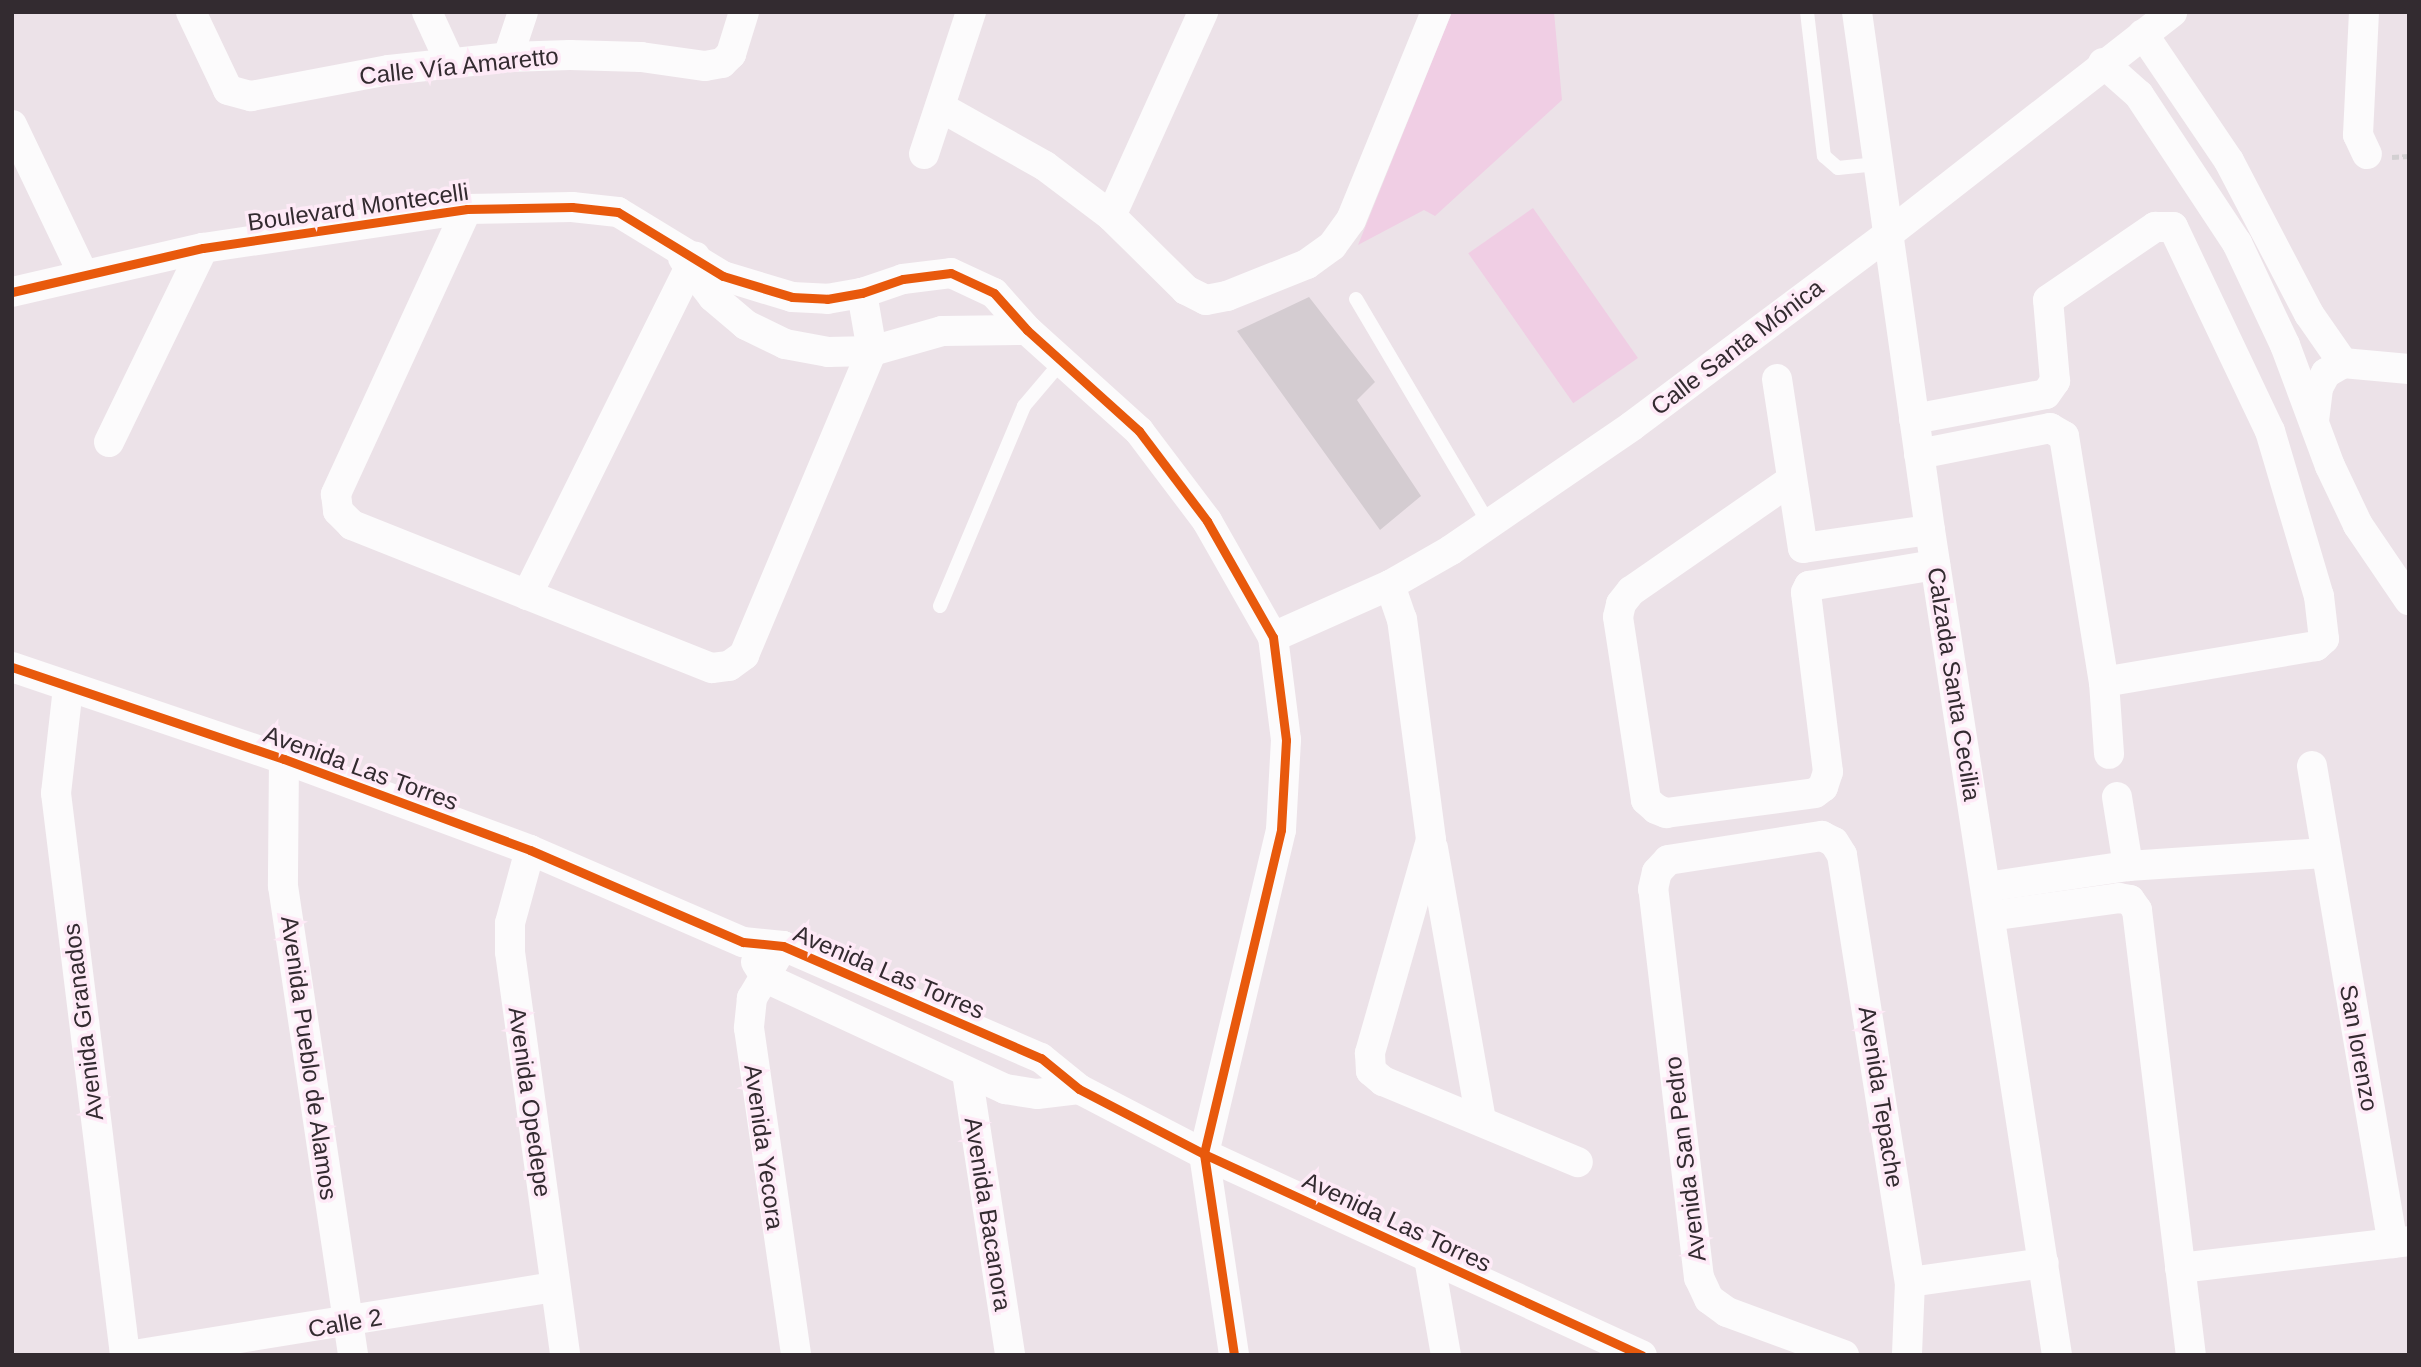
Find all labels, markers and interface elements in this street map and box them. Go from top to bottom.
street label: Calle Vía Amaretto [357,41,561,91]
street label: Boulevard Montecelli [246,177,470,237]
street label: Calle Santa Mónica [1645,273,1829,421]
street label: Calzada Santa Cecilia [1921,565,1987,803]
street label: Avenida Las Torres [260,719,462,817]
street label: Avenida Pueblo de Alamos [275,914,343,1202]
street label: Avenida Las Torres [789,919,989,1025]
street label: Avenida Granados [57,922,109,1122]
street label: San lorenzo [2334,982,2384,1114]
street label: Avenida Tepache [1852,1004,1910,1190]
street label: Avenida Opedepe [502,1005,558,1199]
street label: Avenida San Pedro [1658,1055,1712,1263]
street label: Avenida Yecora [738,1062,790,1232]
street label: Avenida Bacanora [958,1115,1018,1313]
street label: Avenida Las Torres [1298,1166,1496,1278]
street label: Calle 2 [306,1302,384,1344]

